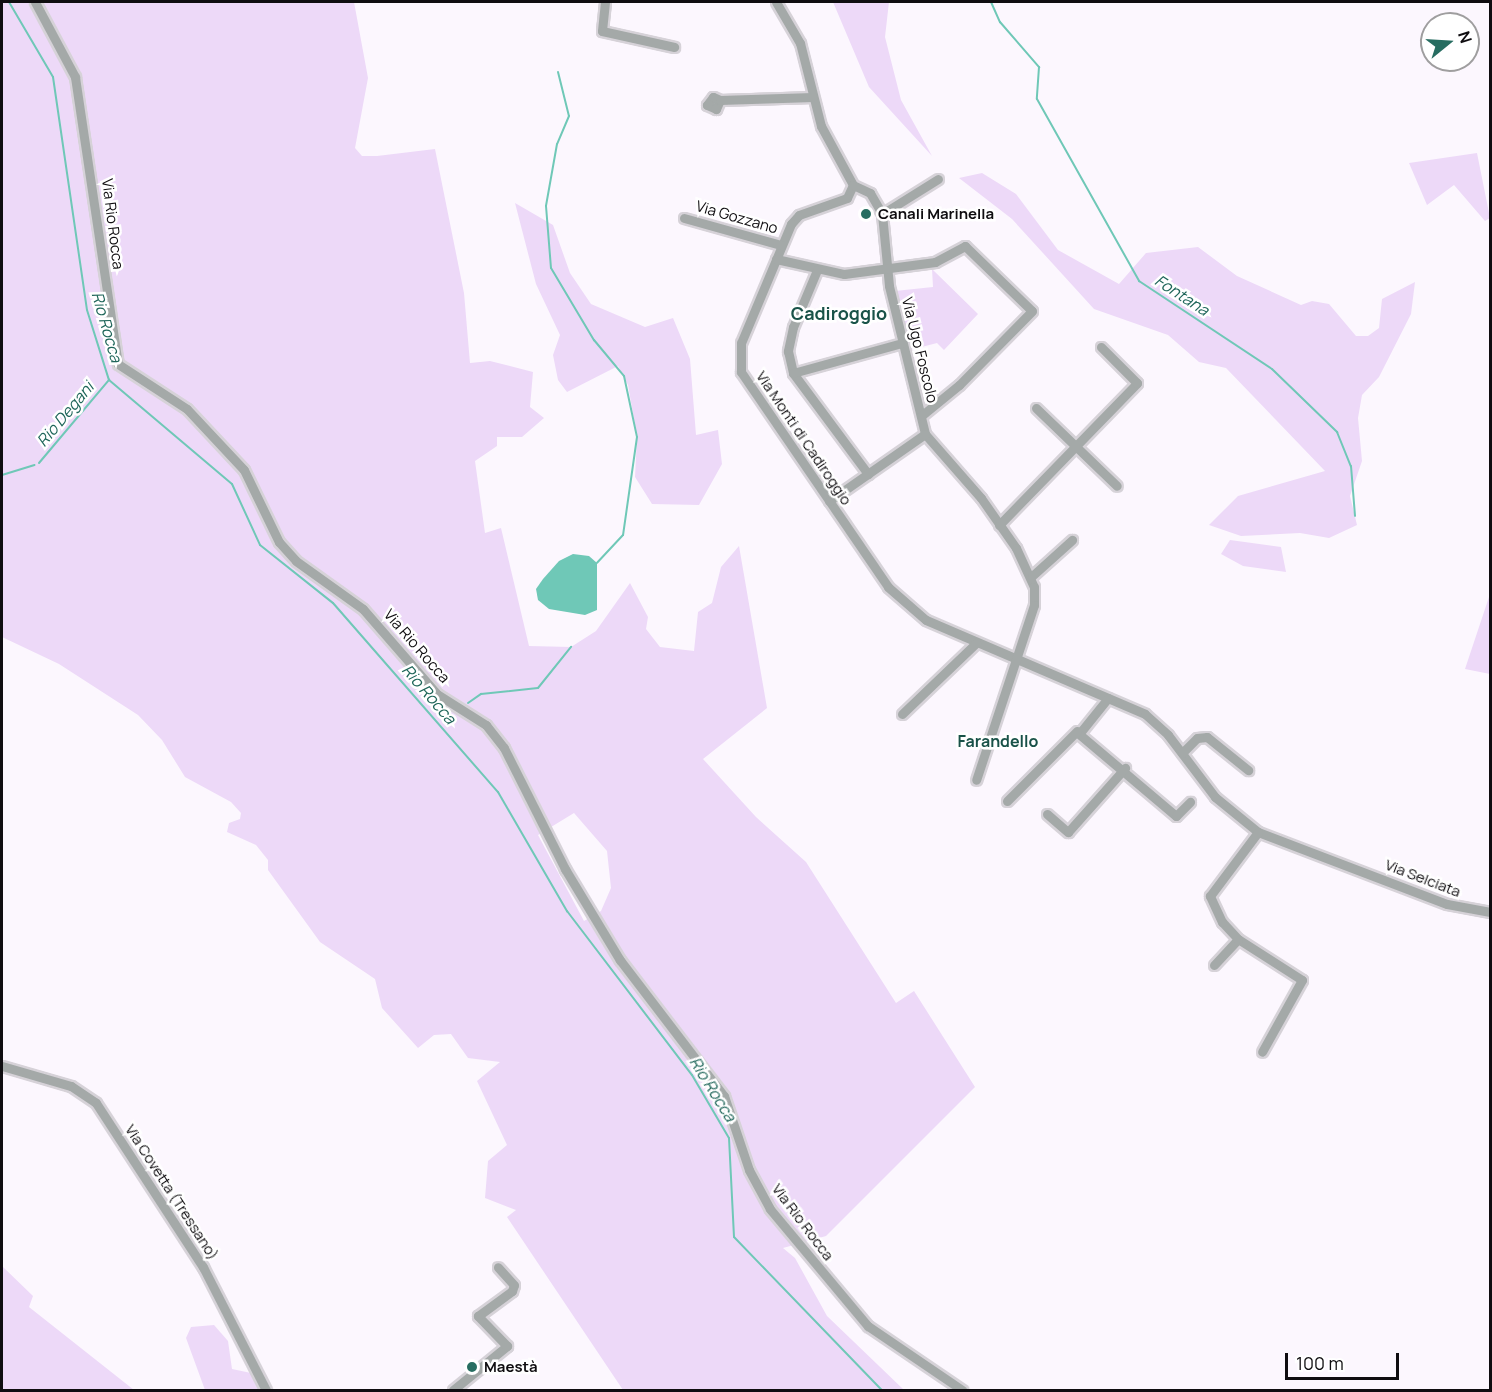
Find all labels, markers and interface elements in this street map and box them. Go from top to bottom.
north arrow [1420,12,1480,72]
text: N [1453,28,1477,46]
street label: Via Rio Rocca [98,178,128,270]
street label: Via Gozzano [694,197,780,237]
place label: Canali Marinella [878,205,994,223]
marker: Canali Marinella [859,207,873,221]
water label: Fontana [1151,270,1213,320]
water label: Rio Rocca [88,290,126,364]
street label: Via Ugo Foscolo [898,295,942,405]
district label: Cadiroggio [791,302,887,324]
street label: Via Monti di Cadiroggio [752,368,856,508]
water label: Rio Degani [33,378,97,450]
street label: Via Rio Rocca [380,606,454,686]
water label: Rio Rocca [398,660,460,728]
district label: Farandello [958,731,1038,751]
street label: Via Selciata [1383,855,1463,901]
water label: Rio Rocca [686,1053,740,1125]
street label: Via Covetta (Tressano) [122,1121,222,1263]
street label: Via Rio Rocca [768,1180,838,1264]
scale bar [1288,1341,1402,1379]
text: 100 m [1296,1351,1344,1375]
place label: Maestà [484,1358,538,1376]
marker: Maestà [465,1360,479,1374]

